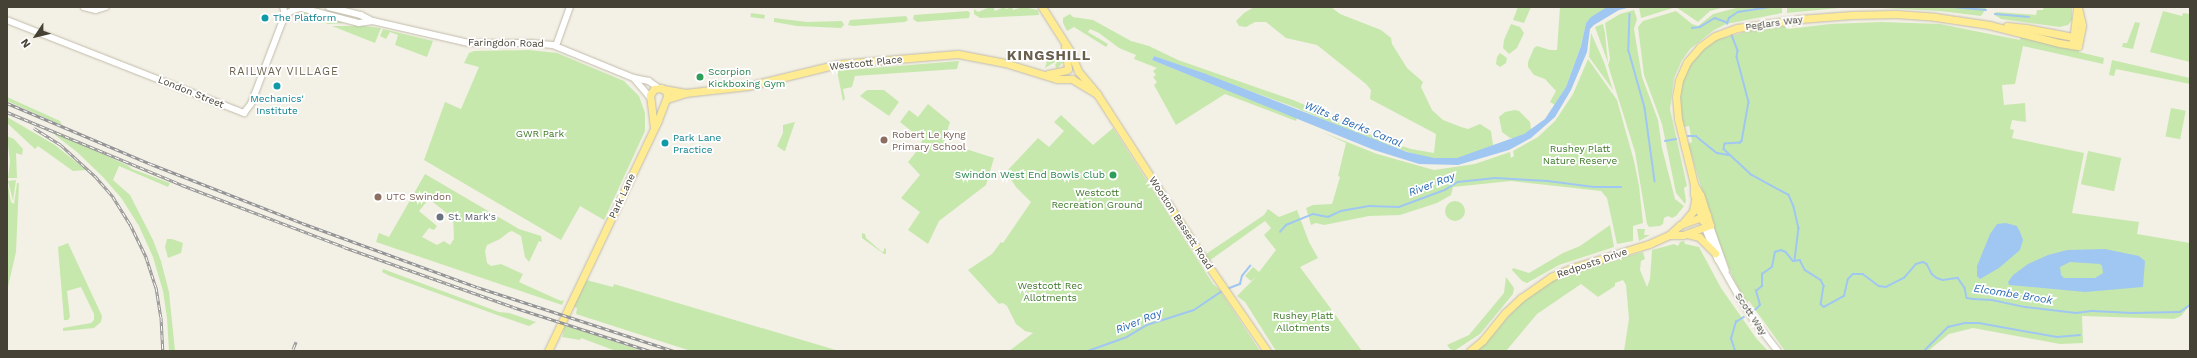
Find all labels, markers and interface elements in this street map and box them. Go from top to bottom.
place label: The Platform [273,12,336,24]
marker: The Platform [260,13,270,23]
street label: Peglars Way [1744,13,1804,33]
north arrow [16,16,56,56]
text: N [18,36,33,50]
street label: Faringdon Road [468,36,544,50]
district label: KINGSHILL [1007,47,1091,63]
street label: Westcott Place [829,53,903,73]
district label: RAILWAY VILLAGE [229,65,339,79]
place label: Scorpion Kickboxing Gym [708,65,785,88]
marker: Scorpion Kickboxing Gym [695,72,705,82]
street label: London Street [156,73,226,111]
marker: Mechanics' Institute [272,81,282,91]
place label: Mechanics' Institute [250,92,304,116]
water label: Wilts & Berks Canal [1302,99,1404,151]
park label: GWR Park [516,128,564,140]
place label: Robert Le Kyng Primary School [892,128,966,152]
place label: Park Lane Practice [673,131,722,154]
marker: Robert Le Kyng Primary School [879,135,889,145]
marker: Park Lane Practice [660,138,670,148]
park label: Rushey Platt Nature Reserve [1543,142,1617,166]
place label: Swindon West End Bowls Club [955,169,1105,181]
marker: Swindon West End Bowls Club [1108,170,1118,180]
water label: River Ray [1407,170,1457,200]
street label: Park Lane [606,171,638,221]
street label: Wootton Bassett Road [1146,174,1216,272]
park label: Westcott Recreation Ground [1051,186,1143,210]
place label: UTC Swindon [386,191,451,203]
marker: UTC Swindon [373,192,383,202]
place label: St. Mark's [448,211,496,223]
marker: St. Mark's [435,212,445,222]
street label: Redposts Drive [1555,245,1629,281]
park label: Westcott Rec Allotments [1017,279,1083,302]
water label: Elcombe Brook [1973,282,2053,308]
street label: Scott Way [1732,290,1770,338]
water label: River Ray [1114,307,1164,337]
park label: Rushey Platt Allotments [1273,309,1333,332]

